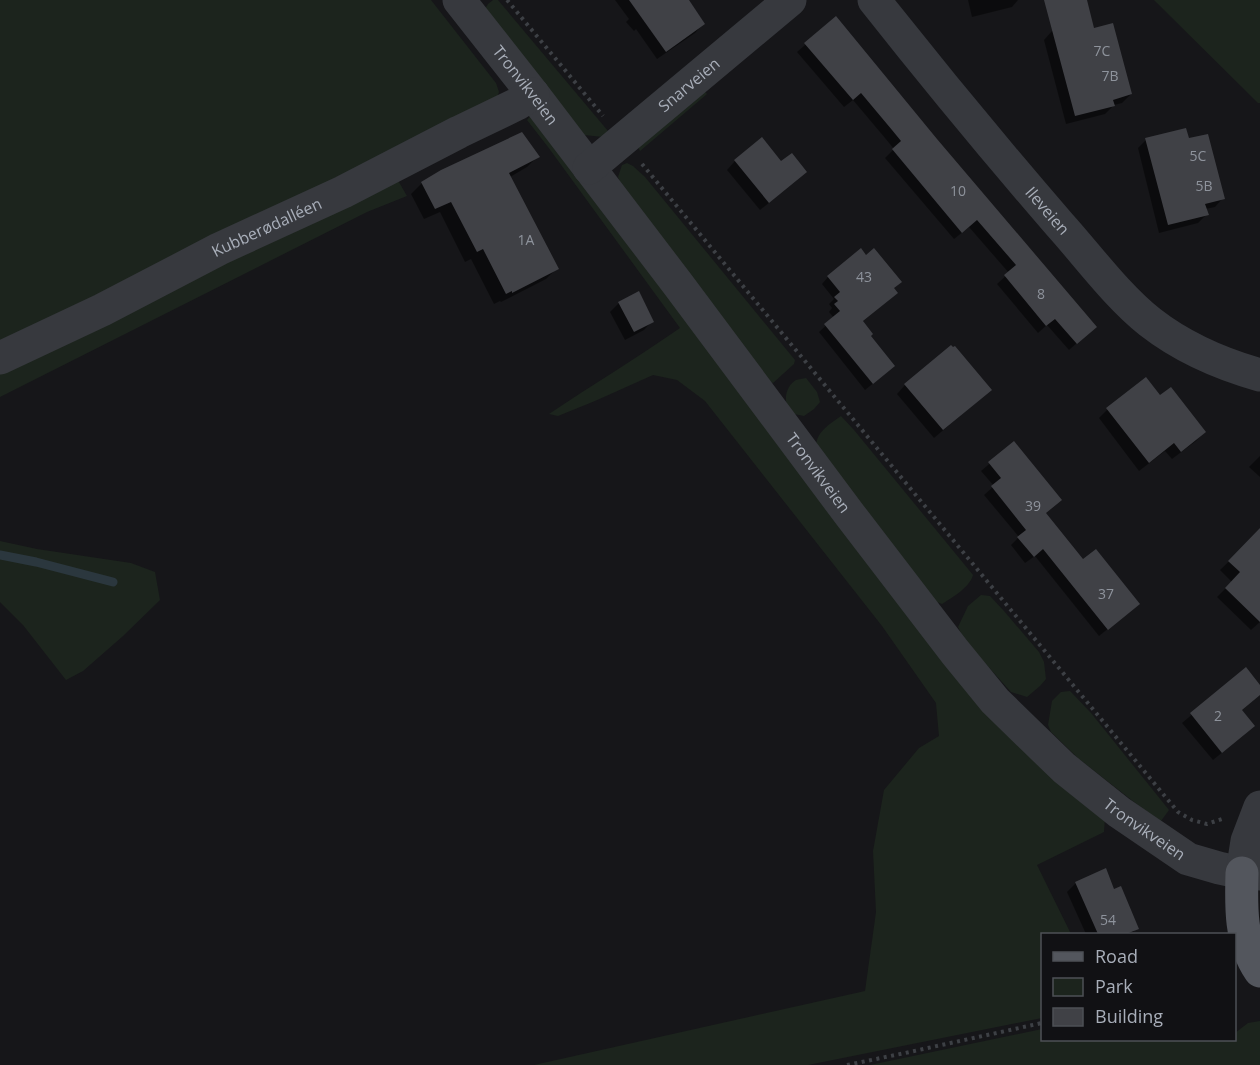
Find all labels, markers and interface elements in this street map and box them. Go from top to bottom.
street label: Tronvikveien [488,41,564,129]
house number: 7C [1094,41,1111,60]
street label: Snarveien [653,53,724,117]
house number: 7B [1101,66,1119,85]
house number: 5C [1190,146,1207,165]
house number: 5B [1195,176,1213,195]
house number: 10 [950,181,966,200]
street label: Ileveien [1021,182,1075,239]
street label: Kubberødalléen [208,192,325,262]
house number: 1A [518,230,535,249]
house number: 43 [856,267,872,286]
house number: 8 [1037,284,1045,303]
street label: Tronvikveien [781,428,856,517]
house number: 39 [1025,496,1041,515]
house number: 37 [1098,584,1114,603]
house number: 2 [1214,706,1222,725]
street label: Tronvikveien [1099,793,1190,865]
house number: 54 [1100,910,1116,929]
legend [1041,933,1236,1041]
text: Road [1095,944,1138,968]
text: Park [1095,974,1133,998]
text: Building [1095,1004,1163,1028]

